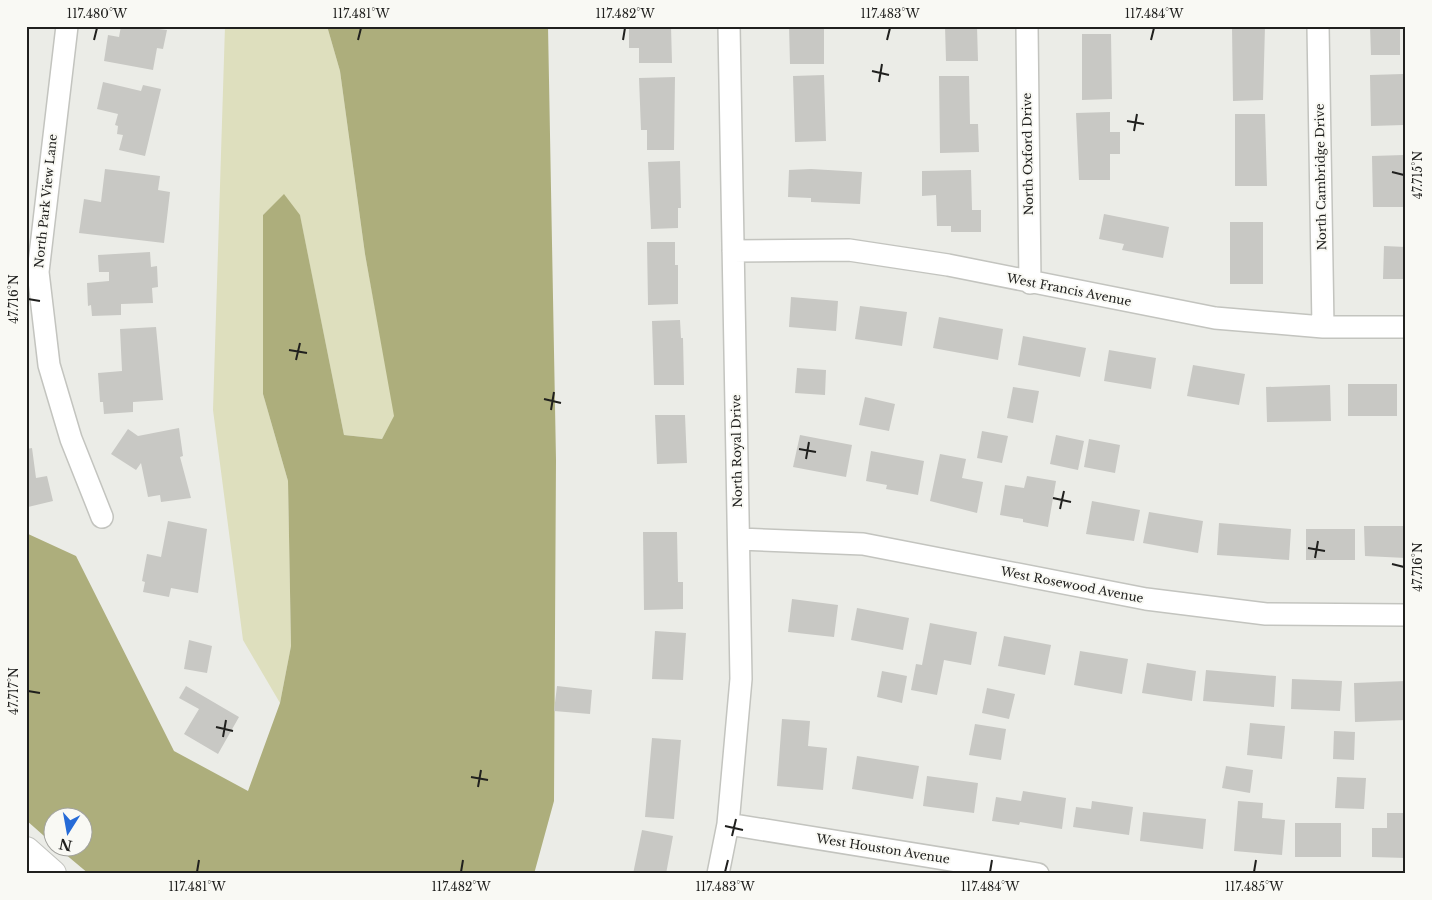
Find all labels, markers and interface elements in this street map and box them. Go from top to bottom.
text: 117.480°W [67,6,128,21]
text: 117.481°W [332,6,390,21]
text: 117.482°W [595,6,655,21]
text: 117.483°W [860,6,920,21]
text: 117.484°W [1125,6,1184,21]
street label: North Oxford Drive [1019,92,1036,216]
street label: North Cambridge Drive [1312,103,1329,251]
street label: North Park View Lane [31,133,60,269]
text: 47.715°N [1410,151,1425,199]
street label: West Francis Avenue [1004,270,1133,309]
text: 47.716°N [6,274,21,324]
street label: North Royal Drive [728,394,745,508]
text: 47.716°N [1410,542,1425,592]
street label: West Rosewood Avenue [998,563,1145,606]
text: 47.717°N [6,667,21,715]
north arrow [42,808,92,858]
street label: West Houston Avenue [814,830,951,866]
text: N [57,835,74,855]
text: 117.481°W [168,879,226,894]
text: 117.482°W [431,879,491,894]
text: 117.483°W [695,879,755,894]
text: 117.484°W [961,879,1020,894]
text: 117.485°W [1225,879,1284,894]

